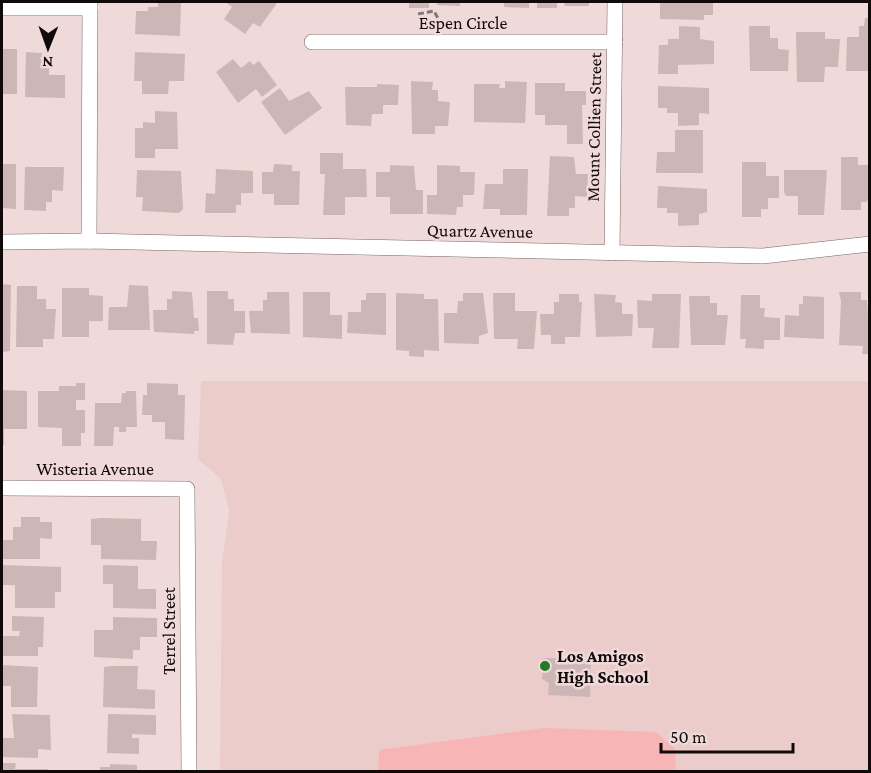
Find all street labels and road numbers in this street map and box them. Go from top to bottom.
street label: Espen Circle [419,13,507,33]
street label: Mount Collien Street [583,51,605,202]
street label: Quartz Avenue [427,220,533,242]
street label: Wisteria Avenue [36,459,154,479]
street label: Terrel Street [159,586,179,675]

